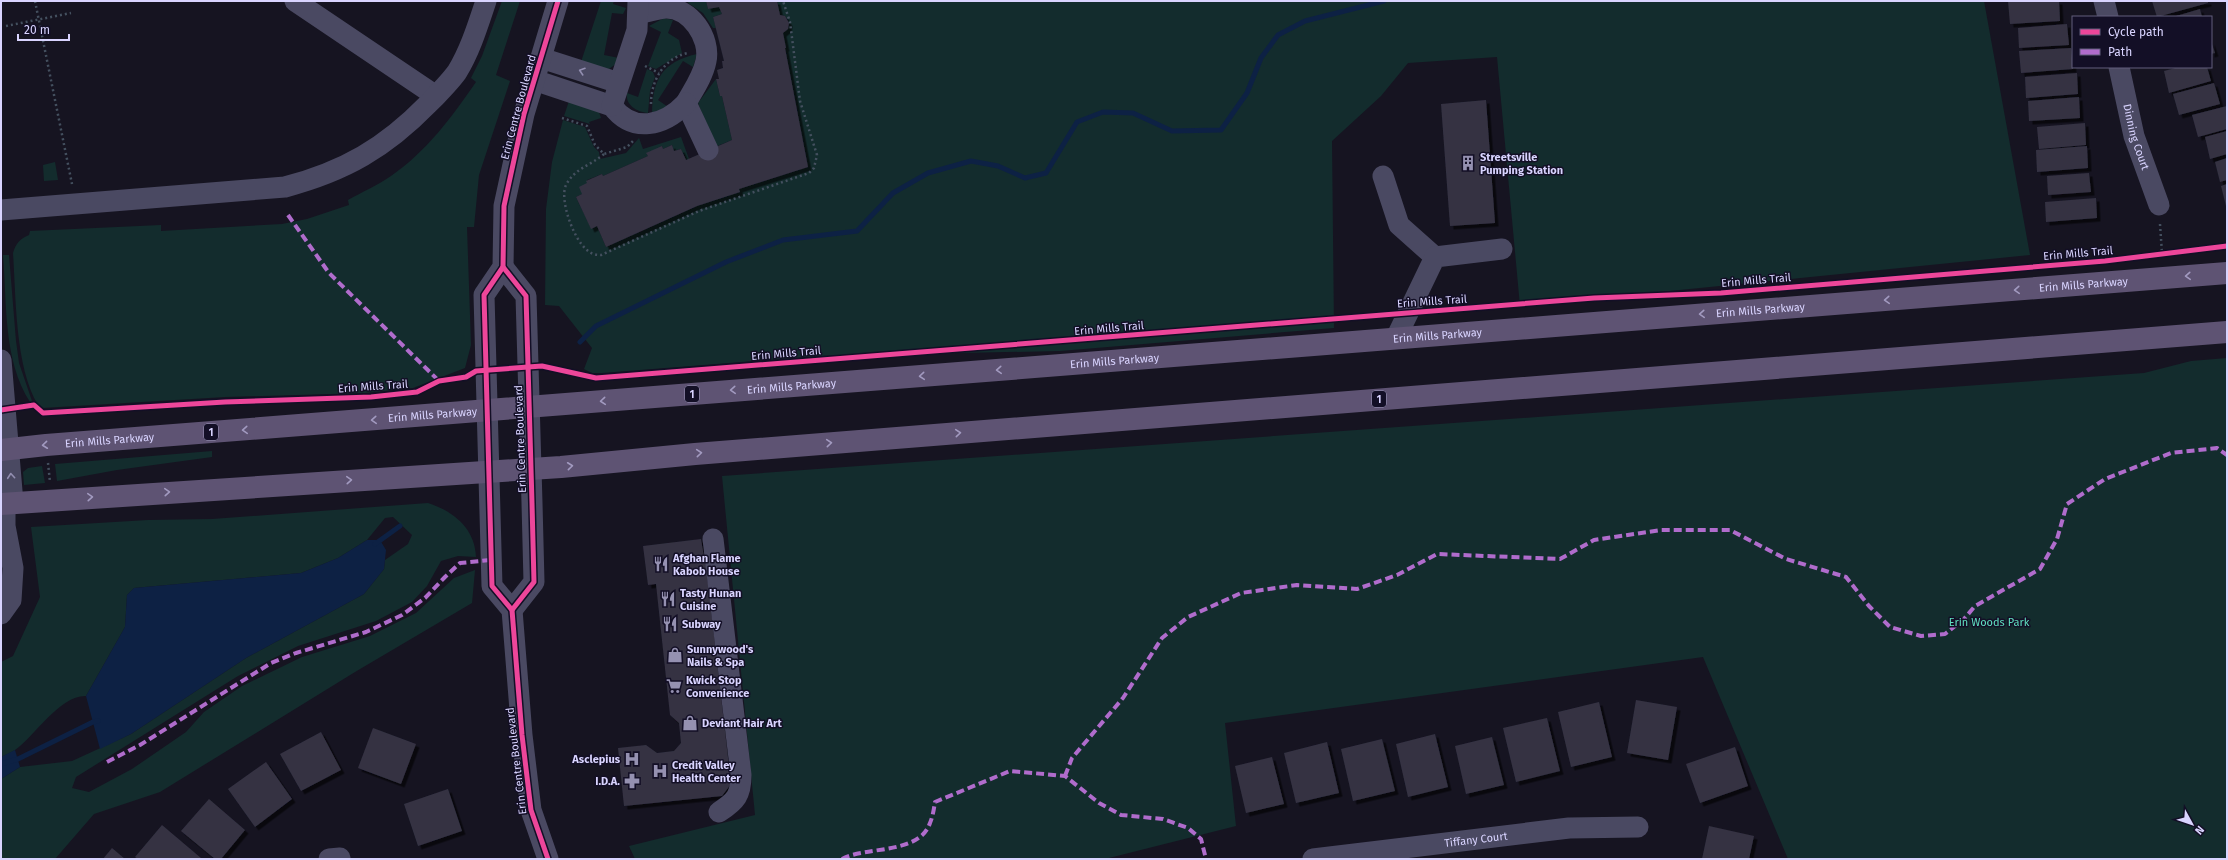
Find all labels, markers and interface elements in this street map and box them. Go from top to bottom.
scale bar [18,16,69,42]
legend [2072,16,2212,68]
text: 20 m [24,23,50,37]
text: Cycle path [2108,25,2164,39]
text: Path [2108,45,2132,59]
street label: Erin Centre Boulevard [498,53,539,161]
one-way arrow [579,67,586,76]
street label: Dinning Court [2120,103,2152,172]
place label: Streetsville Pumping Station [1480,151,1563,177]
building icon: Streetsville Pumping Station [1459,154,1477,172]
street label: Erin Mills Trail [2043,244,2114,263]
street label: Erin Mills Trail [1721,271,1792,290]
one-way arrow [2185,272,2191,281]
street label: Erin Mills Parkway [2038,275,2129,295]
one-way arrow [2014,285,2020,294]
street label: Erin Mills Trail [1397,293,1467,310]
one-way arrow [1884,295,1890,304]
street label: Erin Mills Parkway [1715,300,1806,320]
one-way arrow [1699,310,1705,319]
street label: Erin Mills Trail [1074,319,1145,338]
street label: Erin Mills Parkway [1392,326,1483,346]
street label: Erin Mills Trail [751,344,822,363]
street label: Erin Mills Parkway [1069,351,1160,371]
one-way arrow [995,365,1002,374]
one-way arrow [919,371,925,380]
street label: Erin Mills Parkway [746,377,837,397]
street label: Erin Mills Trail [338,378,408,395]
street label: Erin Centre Boulevard [512,385,529,493]
road number: 1 [685,386,699,402]
one-way arrow [730,386,736,395]
road number: 1 [1372,391,1386,407]
one-way arrow [600,396,606,405]
street label: Erin Mills Parkway [387,405,478,425]
one-way arrow [371,415,377,424]
road number: 1 [204,424,218,440]
one-way arrow [242,425,248,434]
one-way arrow [955,428,961,437]
street label: Erin Mills Parkway [64,430,155,450]
one-way arrow [826,439,832,448]
one-way arrow [42,440,48,449]
one-way arrow [696,449,702,458]
one-way arrow [567,462,573,471]
one-way arrow [6,473,15,479]
one-way arrow [346,475,352,484]
one-way arrow [164,488,170,497]
one-way arrow [87,493,93,502]
place label: Afghan Flame Kabob House [672,552,741,578]
restaurant icon: Afghan Flame Kabob House [652,555,670,573]
place label: Tasty Hunan Cuisine [680,587,741,613]
restaurant icon: Tasty Hunan Cuisine [659,590,677,608]
restaurant icon: Subway [661,615,679,633]
park label: Erin Woods Park [1949,616,2030,629]
place label: Subway [682,618,721,631]
place label: Sunnywood's Nails & Spa [687,643,754,669]
shop icon: Sunnywood's Nails & Spa [666,646,684,664]
place label: Kwick Stop Convenience [686,674,749,700]
supermarket icon: Kwick Stop Convenience [665,677,683,695]
street label: Erin Centre Boulevard [503,707,530,815]
shop icon: Deviant Hair Art [681,714,699,732]
place label: Deviant Hair Art [702,717,782,730]
hospital icon: Asclepius [623,750,641,768]
place label: Asclepius [571,753,621,766]
place label: Credit Valley Health Center [672,759,741,785]
hospital icon: Credit Valley Health Center [651,762,669,780]
pharmacy icon: I.D.A. [623,772,641,790]
place label: I.D.A. [595,775,620,788]
north arrow [2172,804,2212,844]
text: N [2192,823,2207,837]
street label: Tiffany Court [1443,829,1508,850]

